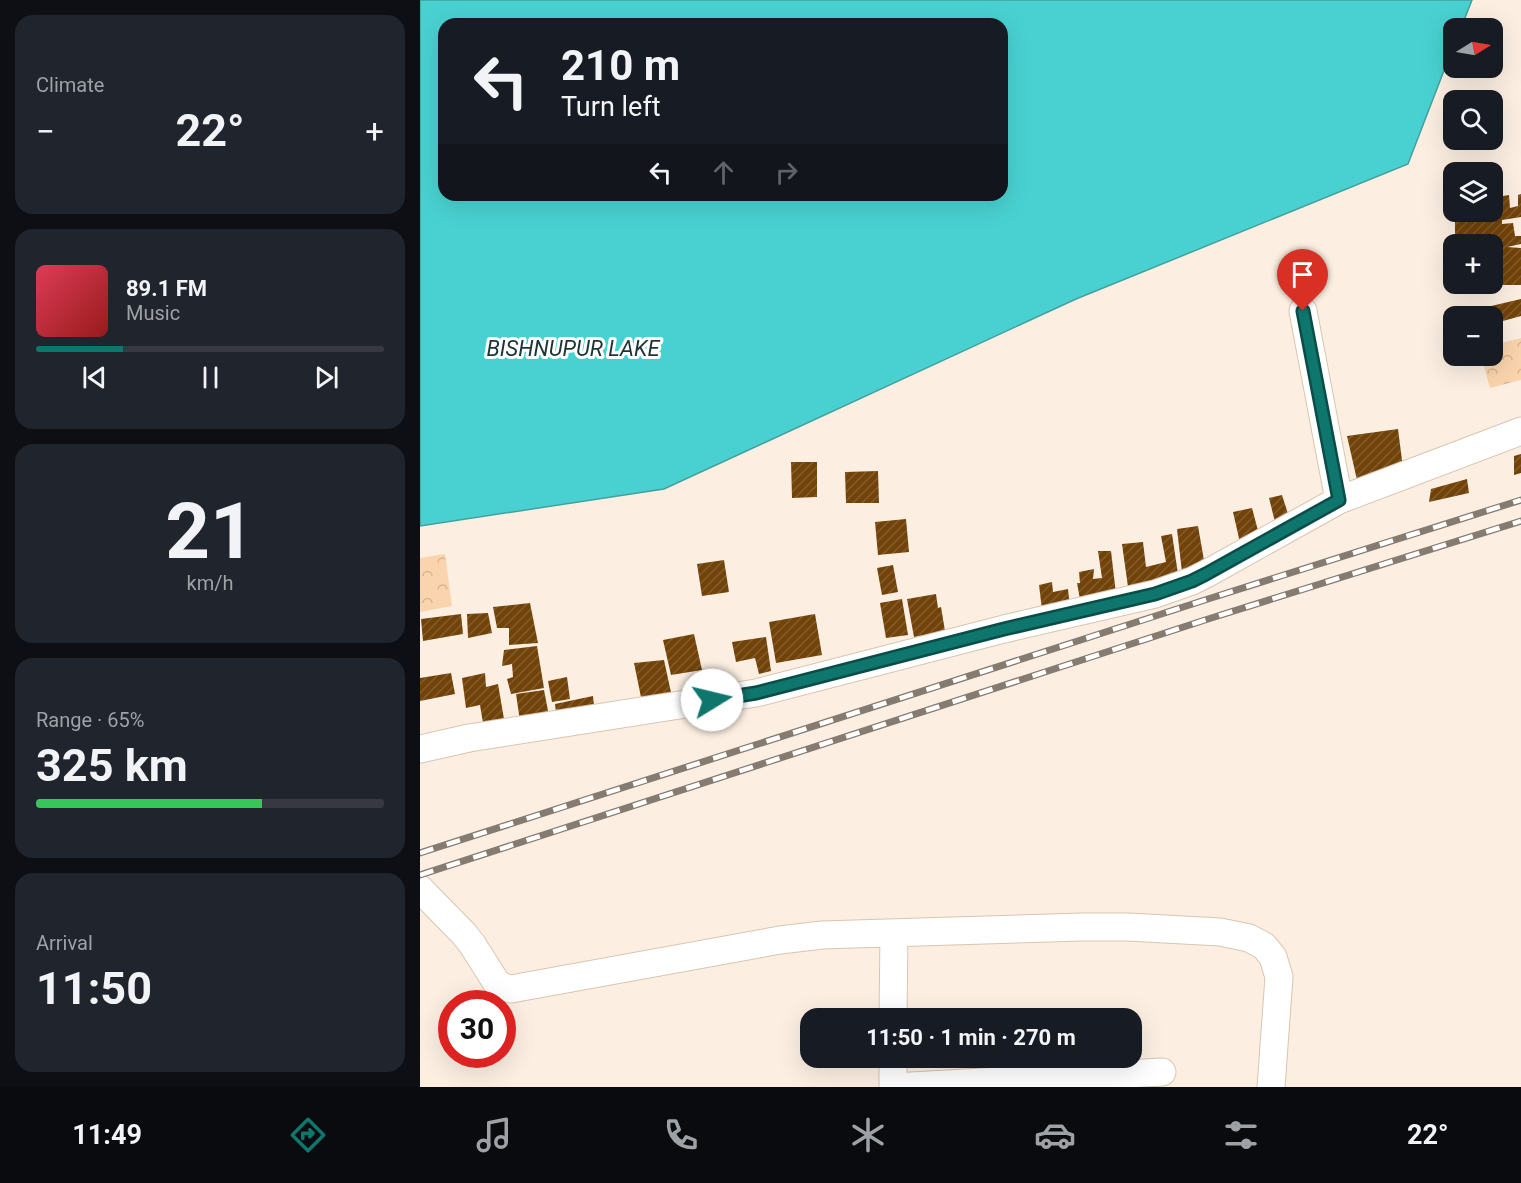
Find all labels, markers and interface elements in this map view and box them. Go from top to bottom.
north arrow [1443,18,1503,78]
map controls [1443,18,1503,366]
text: 210 m [561,41,680,90]
icon: left [462,42,540,120]
text: Climate [36,73,104,97]
button: search [1443,90,1503,150]
text: Turn left [561,91,661,123]
text: 22° [175,104,245,157]
text: − [36,112,55,151]
text: + [365,112,384,151]
icon: left [644,156,677,189]
icon: ahead [707,156,740,189]
icon: right [770,156,803,189]
button: layers [1443,162,1503,222]
button: + [1443,234,1503,294]
pin [1277,249,1328,311]
icon: arrive [1286,258,1319,291]
text: 89.1 FM [126,276,207,301]
text: Music [126,301,180,325]
button: − [1443,306,1503,366]
water label: BISHNUPUR LAKE [486,336,660,361]
icon: previous [78,361,111,394]
icon: pause [194,361,227,394]
icon: next [310,361,343,394]
text: 21 [165,486,255,577]
text: km/h [187,571,233,595]
position arrow [680,668,744,732]
text: Range · 65% [36,708,144,732]
text: 325 km [36,739,188,792]
text: Arrival [36,931,93,955]
text: 11:50 [36,962,152,1015]
speed limit sign: 30 [438,990,516,1068]
text: 11:50 · 1 min · 270 m [866,1025,1076,1050]
icon: directions [287,1114,329,1156]
icon: music [473,1114,515,1156]
icon: phone [660,1114,702,1156]
icon: climate [847,1114,889,1156]
icon: car [1034,1114,1076,1156]
icon: filters [1220,1114,1262,1156]
text: 11:49 [72,1119,142,1151]
text: 22° [1407,1119,1449,1151]

